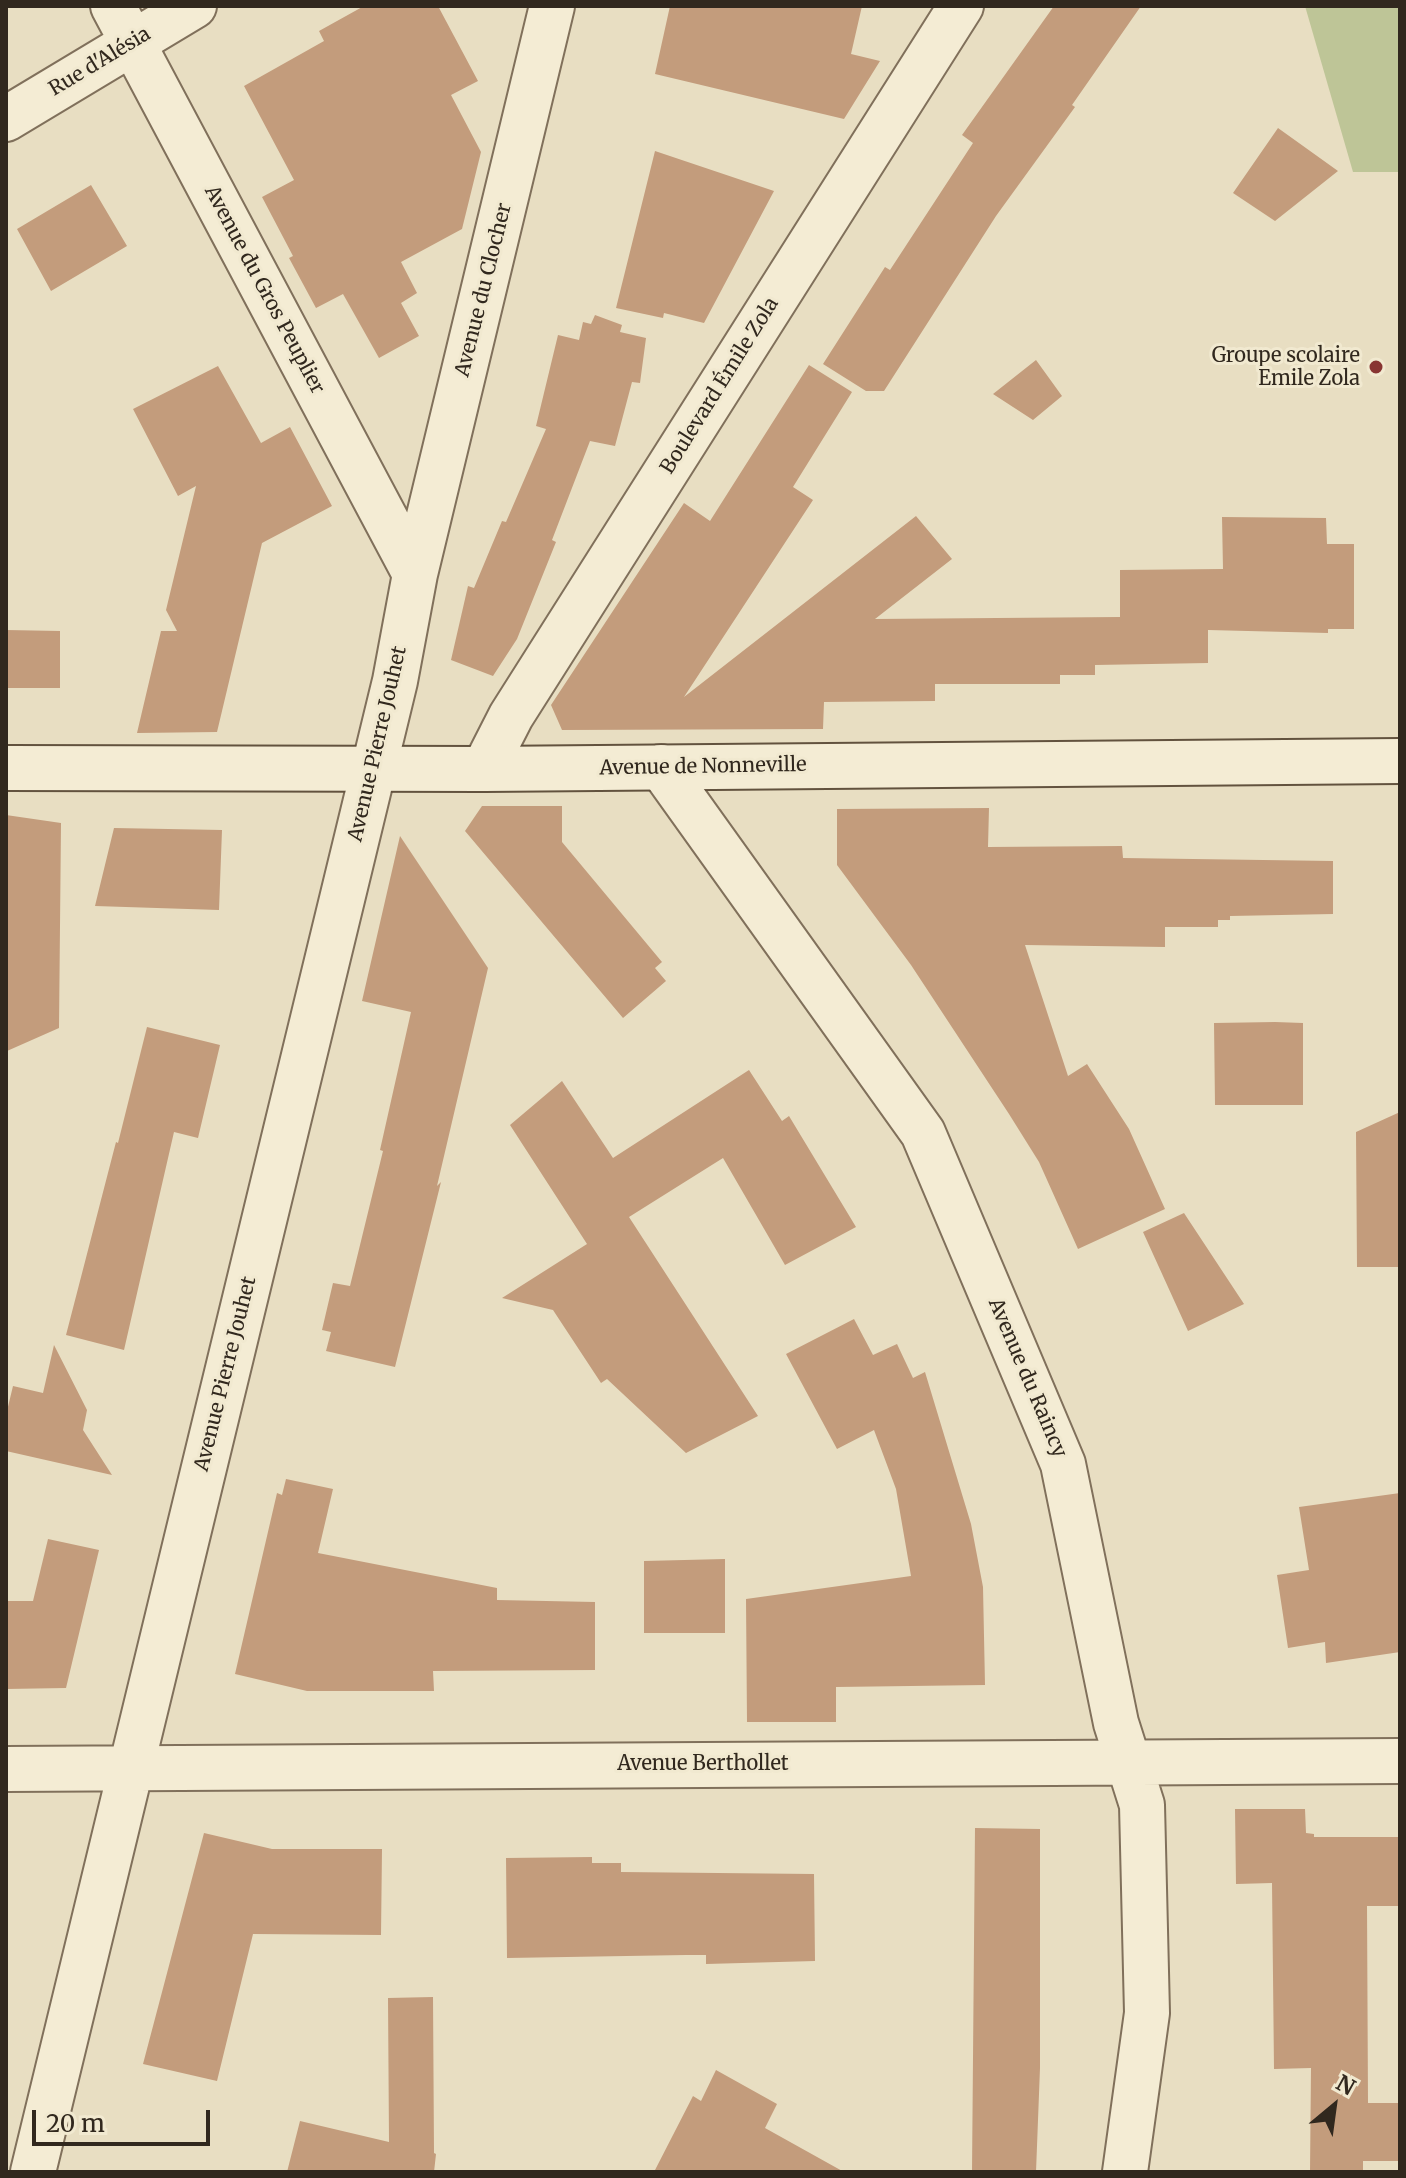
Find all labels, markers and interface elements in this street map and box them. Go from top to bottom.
street label: Rue d'Alésia [45,22,155,102]
street label: Avenue du Gros Peuplier [199,182,329,398]
street label: Avenue du Clocher [451,201,517,379]
street label: Boulevard Émile Zola [656,293,784,479]
place label: Groupe scolaire Emile Zola [1212,344,1360,391]
marker: Groupe scolaire Emile Zola [1367,358,1385,376]
street label: Avenue Pierre Jouhet [344,644,412,844]
street label: Avenue de Nonneville [599,753,807,781]
street label: Avenue Pierre Jouhet [190,1274,262,1474]
street label: Avenue du Raincy [983,1295,1071,1461]
street label: Avenue Berthollet [617,1752,789,1776]
north arrow [1294,2066,1374,2146]
text: N [1331,2069,1360,2101]
scale bar [36,2094,214,2144]
text: 20 m [46,2108,105,2139]

